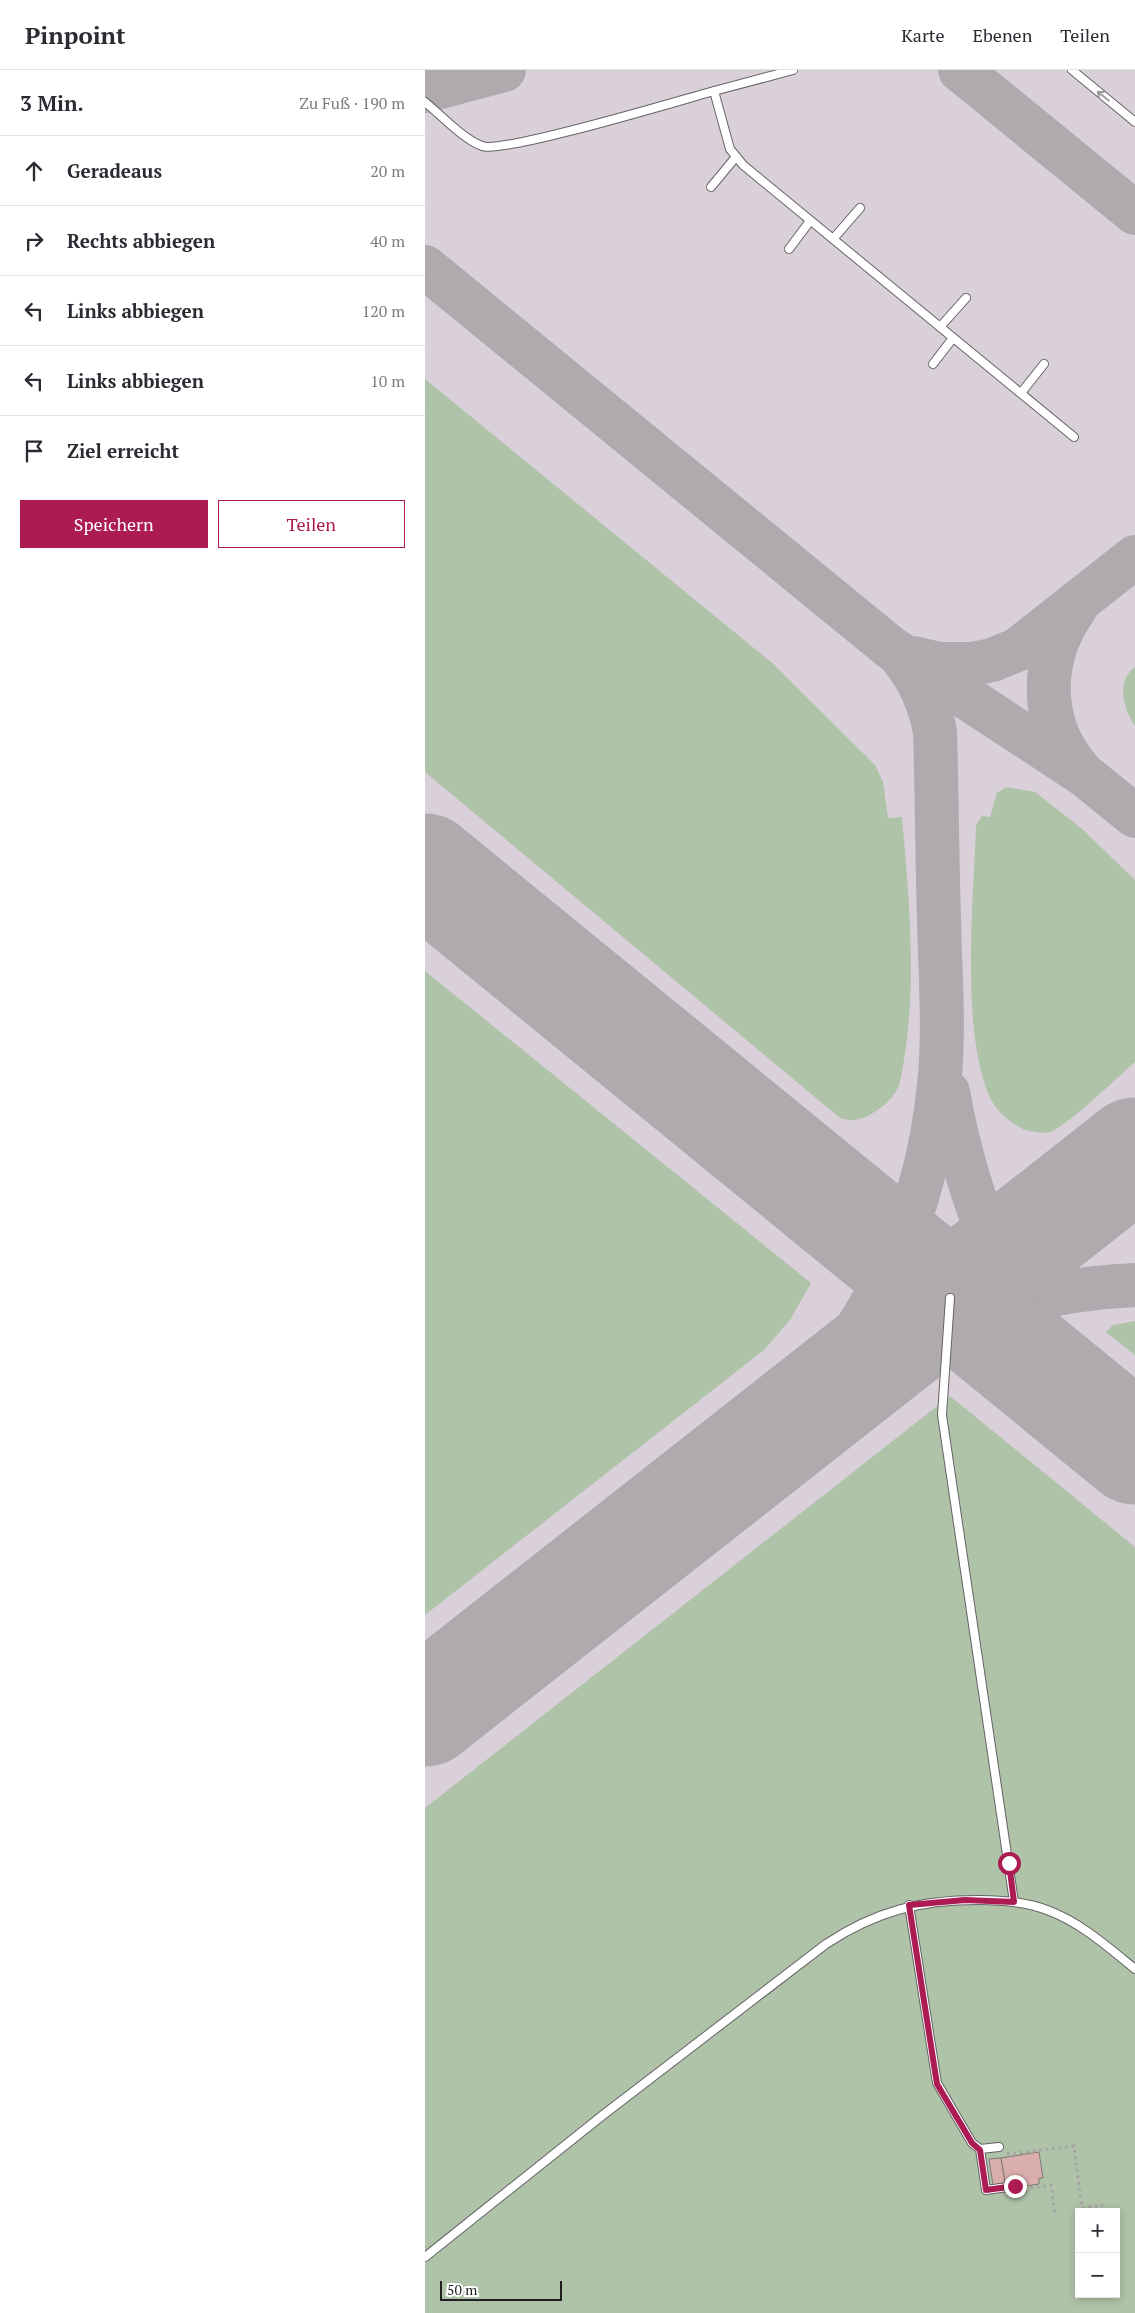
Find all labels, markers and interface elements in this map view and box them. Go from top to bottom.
text: Pinpoint [25,19,126,51]
text: Karte [901,23,945,47]
text: Ebenen [973,23,1032,47]
text: Teilen [1060,23,1110,47]
text: 3 Min. [20,89,84,117]
one-way arrow [1097,91,1110,102]
text: Zu Fuß · 190 m [299,92,405,114]
icon: ahead [20,157,48,185]
text: Geradeaus [67,158,162,183]
text: 20 m [370,160,405,182]
icon: right [20,227,48,255]
text: Rechts abbiegen [67,228,215,253]
text: 40 m [370,230,405,252]
icon: left [20,297,48,325]
text: Links abbiegen [67,298,204,323]
text: 120 m [362,300,405,322]
icon: left [20,367,48,395]
text: Links abbiegen [67,368,204,393]
text: 10 m [370,370,405,392]
icon: arrive [20,437,48,465]
text: Ziel erreicht [67,438,179,463]
button: Speichern [20,500,208,548]
button: Teilen [218,500,405,548]
route start [998,1852,1021,1875]
route end [1004,2175,1027,2198]
map controls [1075,2208,1120,2298]
button: + [1075,2208,1120,2253]
button: − [1075,2253,1120,2298]
scale bar [440,2278,563,2301]
text: 50 m [447,2280,477,2299]

